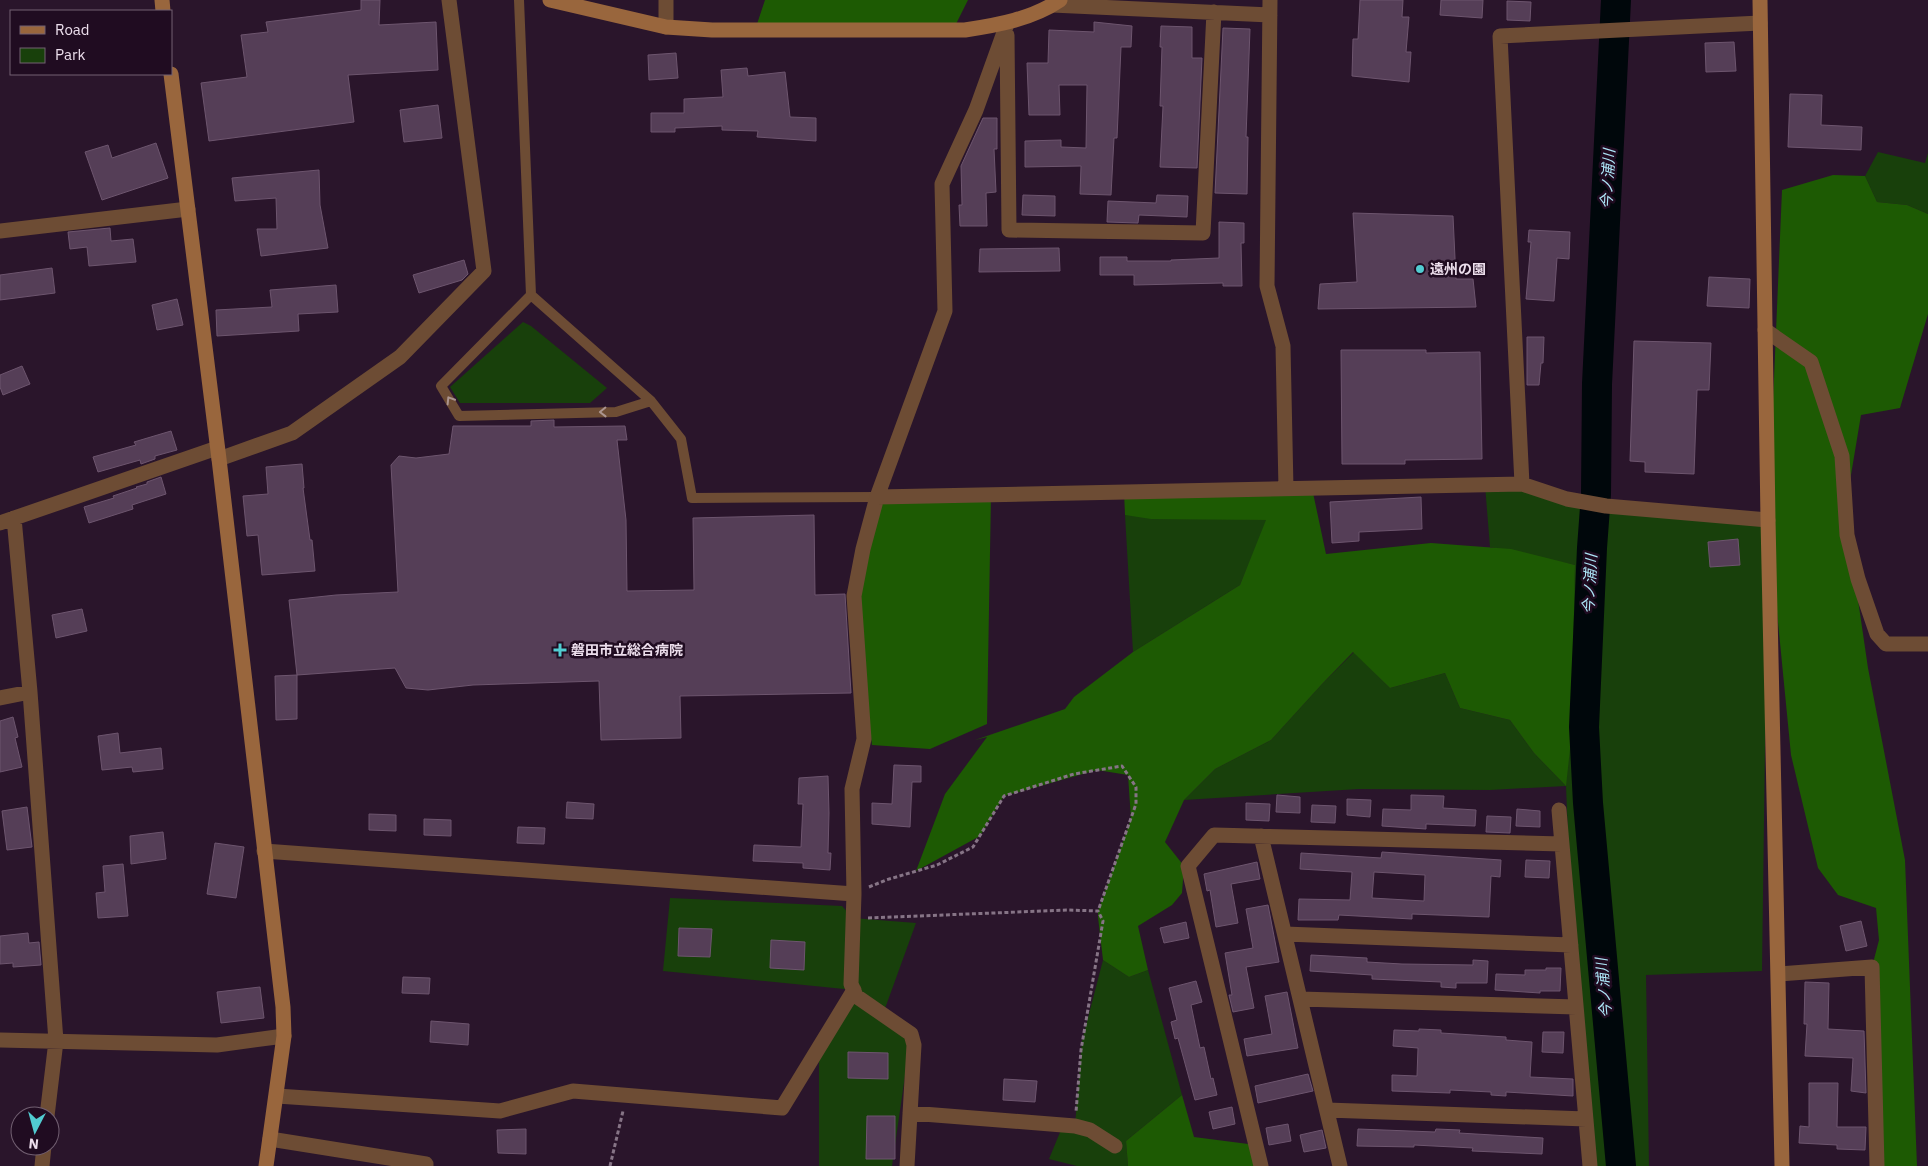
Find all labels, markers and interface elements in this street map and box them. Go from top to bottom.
legend [10,10,172,75]
text: Road [55,20,90,39]
text: Park [55,45,85,64]
water label: 今ノ浦川 [1596,147,1619,209]
place label: 遠州の園 [1430,260,1486,278]
marker: 遠州の園 [1414,263,1426,275]
one-way arrow [446,397,456,406]
one-way arrow [599,407,607,418]
water label: 今ノ浦川 [1578,552,1601,614]
place label: 磐田市立総合病院 [571,641,683,659]
marker: 磐田市立総合病院 [553,643,567,657]
water label: 今ノ浦川 [1591,955,1616,1019]
north arrow [10,1106,60,1156]
text: N [28,1134,40,1153]

